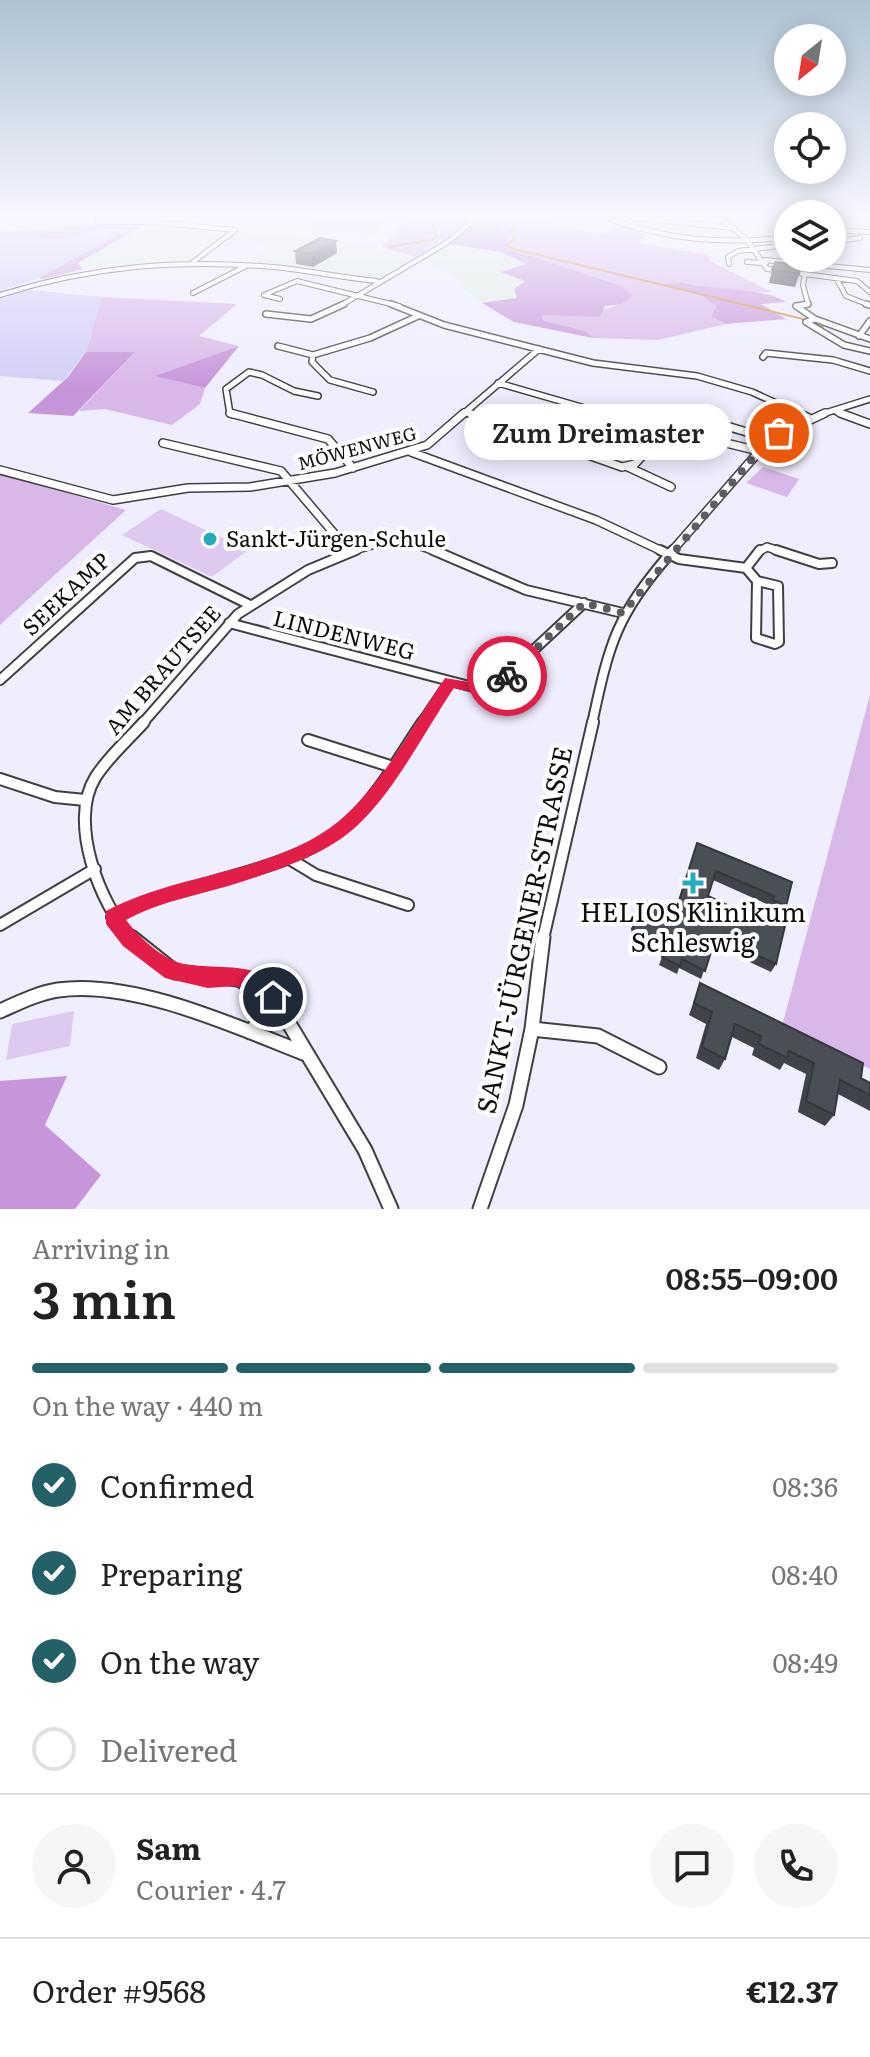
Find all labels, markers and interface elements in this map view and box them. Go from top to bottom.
north arrow [774,24,846,96]
map controls [774,24,846,272]
button: locate [774,112,846,184]
button: layers [774,200,846,272]
pin [745,399,813,467]
callout: Zum Dreimaster [463,405,731,461]
icon: bag [757,411,801,455]
text: Zum Dreimaster [492,412,704,451]
street label: MÖWENWEG [294,419,419,476]
place label: Sankt-Jürgen-Schule [226,521,446,554]
marker: Sankt-Jürgen-Schule [201,530,219,548]
street label: SEEKAMP [14,544,116,642]
street label: AM BRAUTSEE [96,597,228,741]
street label: LINDENWEG [270,600,419,667]
courier [467,636,547,716]
icon: bike [485,654,529,698]
street label: SANKT-JÜRGENER-STRASSE [465,742,581,1117]
marker: HELIOS Klinikum Schleswig [682,872,704,894]
place label: HELIOS Klinikum Schleswig [580,891,806,960]
pin [239,963,307,1031]
icon: home [251,975,295,1019]
text: Arriving in [32,1228,170,1267]
text: 08:55–09:00 [666,1255,838,1299]
text: 3 min [32,1258,176,1335]
text: On the way · 440 m [32,1385,263,1424]
icon: check [32,1463,76,1507]
text: Confirmed [100,1463,254,1507]
text: 08:36 [772,1466,838,1505]
icon: check [32,1551,76,1595]
text: Preparing [100,1551,242,1595]
text: 08:40 [771,1554,838,1593]
icon: check [32,1639,76,1683]
text: On the way [100,1639,259,1683]
text: 08:49 [773,1642,838,1681]
text: Delivered [100,1727,237,1771]
button: person [32,1824,116,1908]
button: chat [650,1824,734,1908]
button: phone [754,1824,838,1908]
text: Sam [136,1825,201,1869]
text: Courier · 4.7 [136,1869,286,1908]
text: Order #9568 [32,1968,206,2012]
text: €12.37 [746,1968,838,2012]

